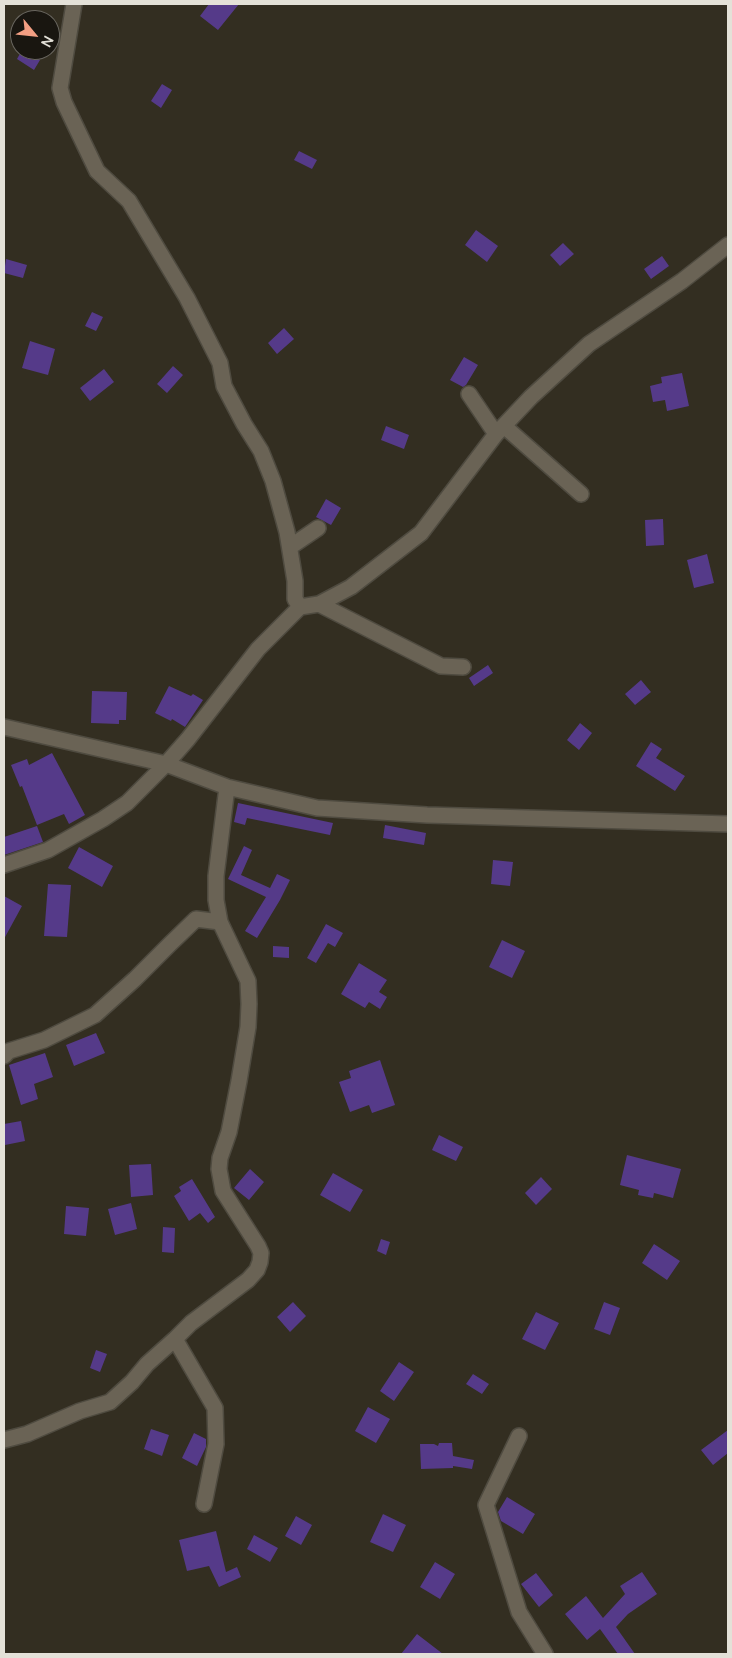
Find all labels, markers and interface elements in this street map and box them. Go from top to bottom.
north arrow [10,10,60,60]
text: N [37,33,59,51]

